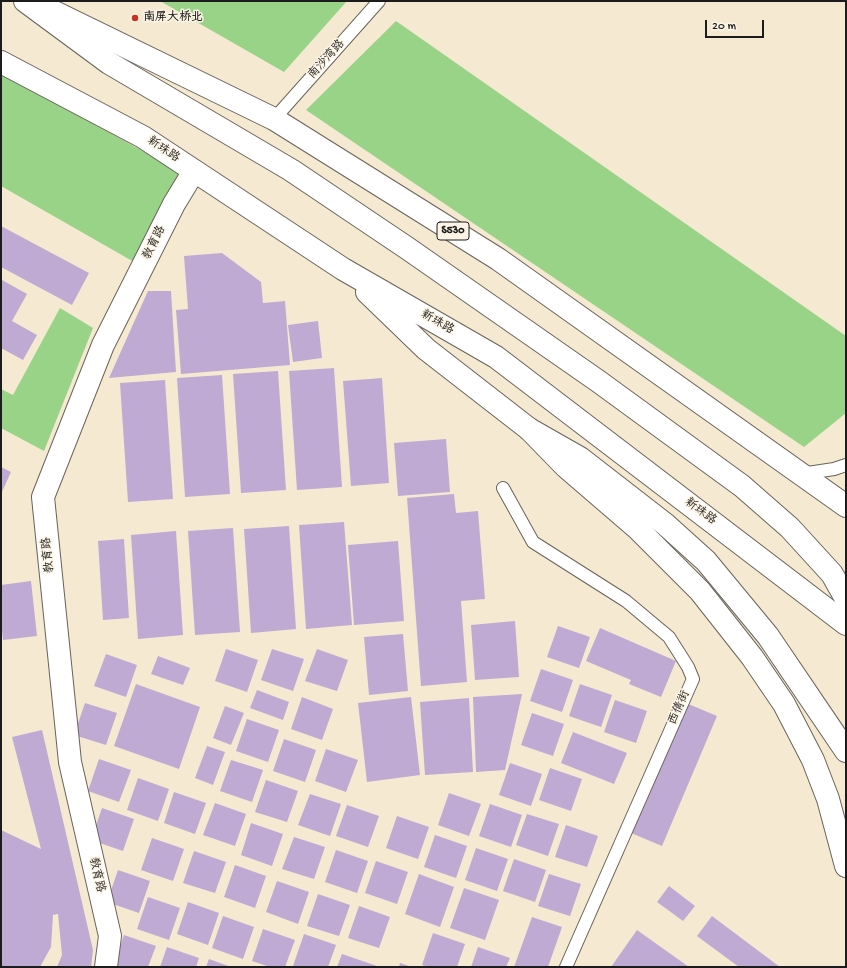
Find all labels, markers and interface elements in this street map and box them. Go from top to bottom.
place label: 南屏大桥北 [143,11,203,25]
scale bar [707,12,766,38]
marker: 南屏大桥北 [130,13,140,23]
text: 20 m [712,20,736,34]
street label: 南沙湾路 [306,37,348,83]
street label: 新珠路 [144,134,182,166]
road number: S530 [437,222,469,240]
street label: 教育路 [140,224,170,262]
street label: 新珠路 [418,308,456,338]
street label: 新珠路 [681,495,719,529]
street label: 教育路 [40,536,58,574]
street label: 西倩街 [666,689,694,727]
street label: 教育路 [85,856,107,894]

